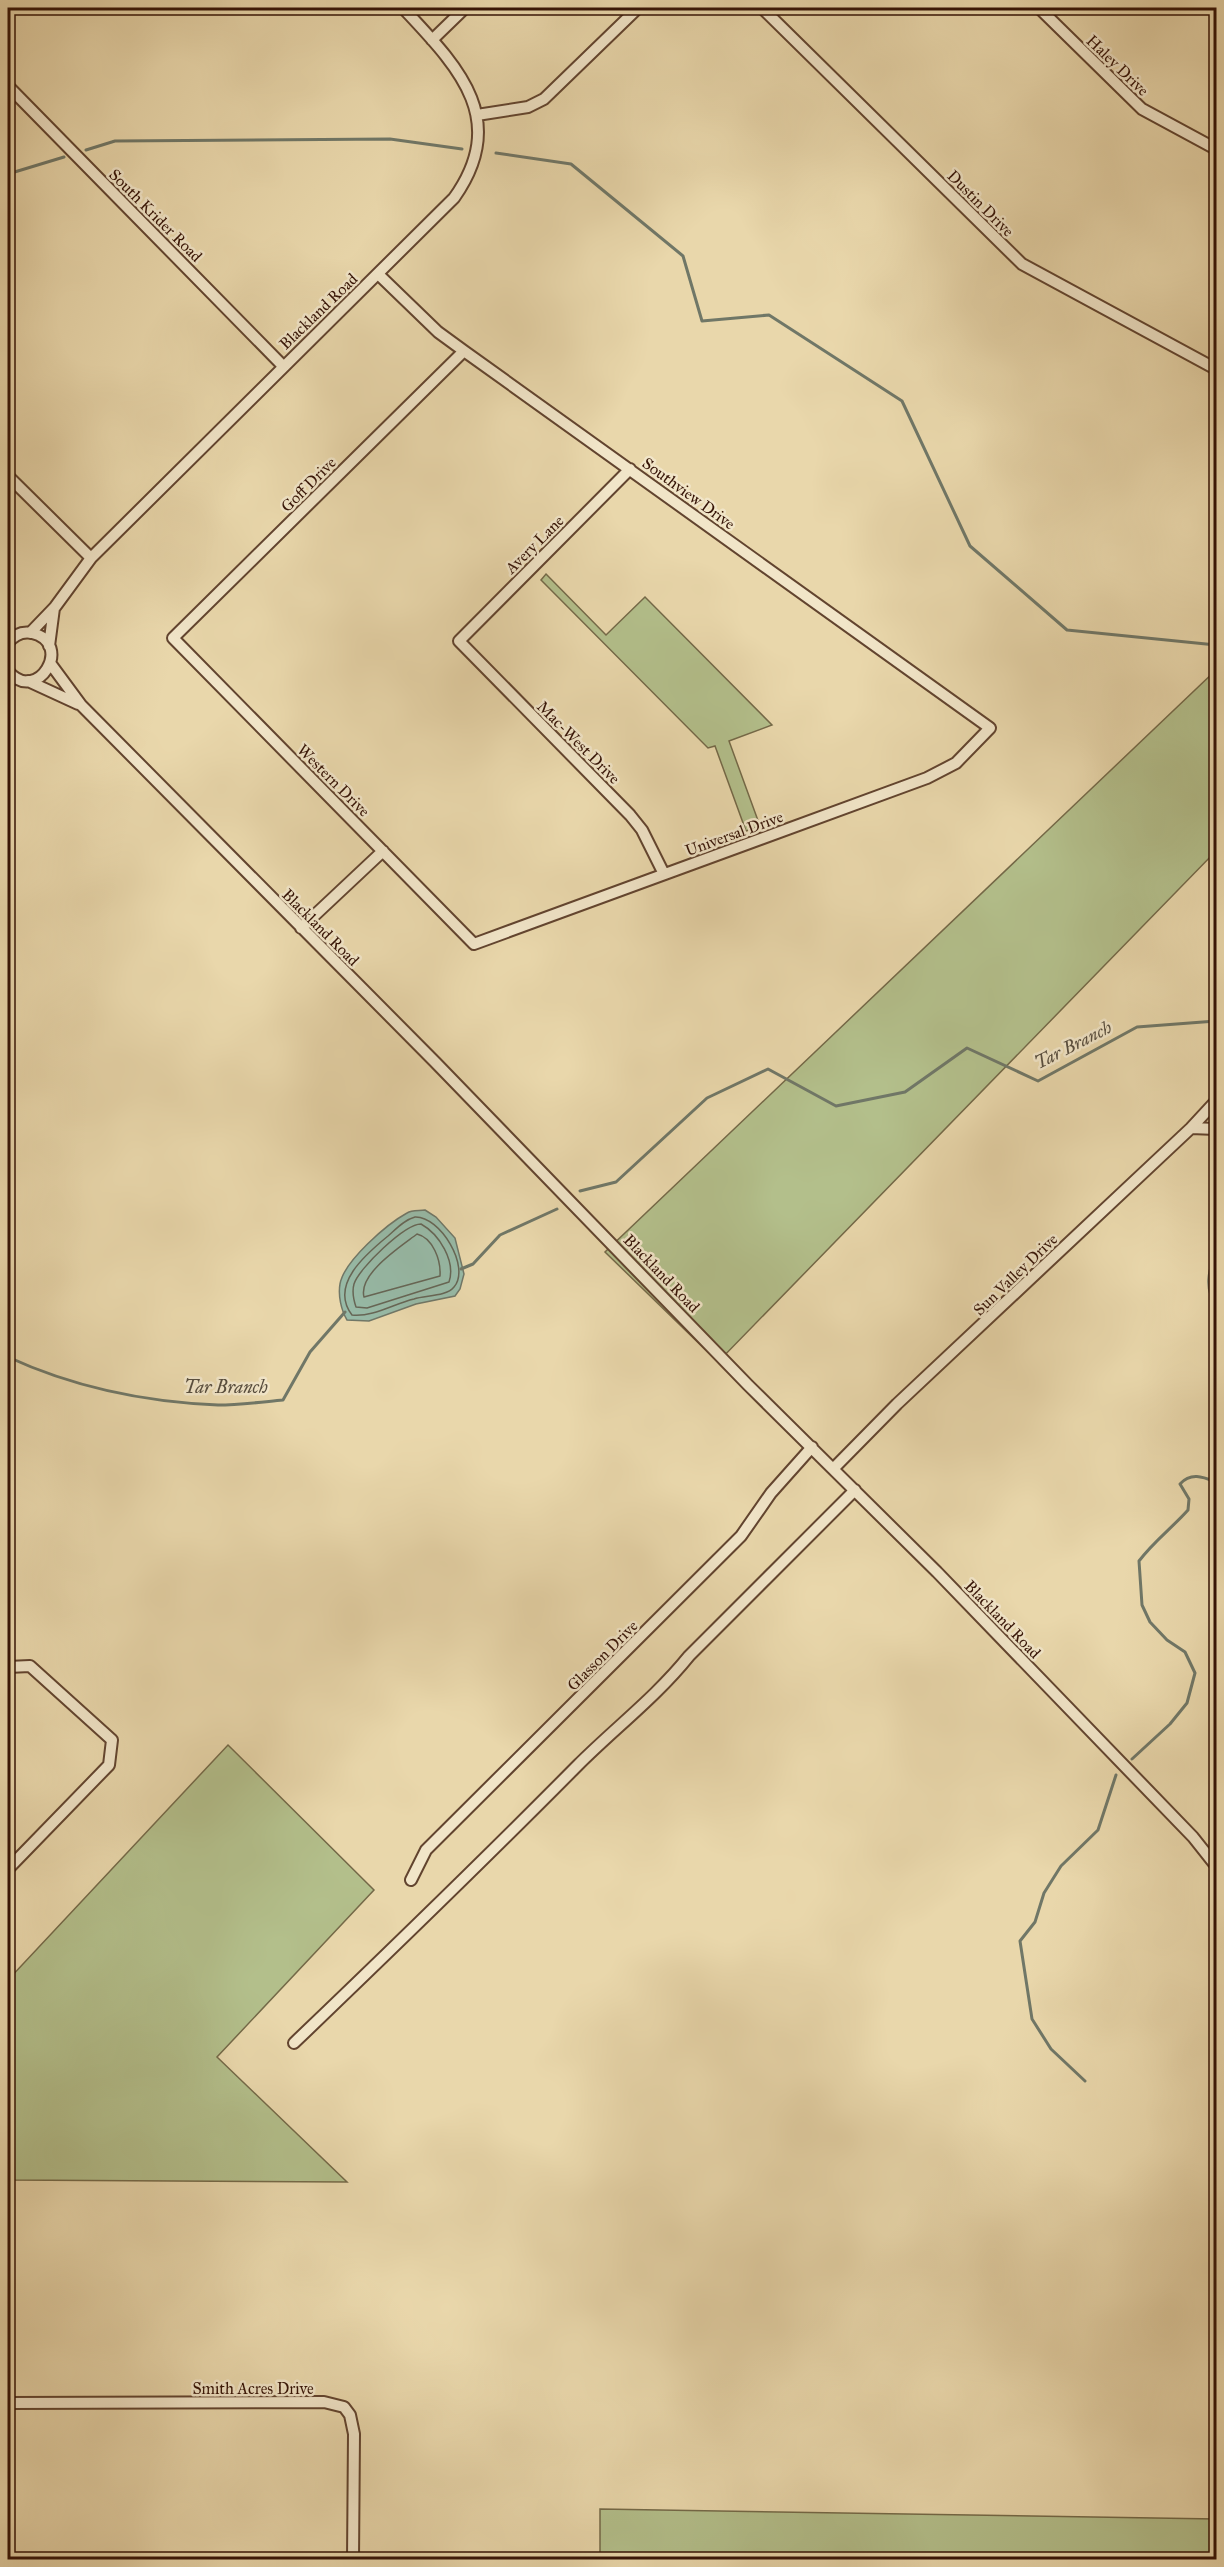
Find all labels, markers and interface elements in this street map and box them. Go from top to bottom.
street label: Haley Drive [1082,31,1153,100]
street label: South Krider Road [105,165,206,266]
street label: Dustin Drive [943,166,1018,241]
street label: Blackland Road [275,269,361,353]
street label: Goff Drive [277,453,340,516]
street label: Southview Drive [639,453,739,534]
street label: Avery Lane [500,511,568,578]
street label: Mac-West Drive [533,697,624,788]
street label: Western Drive [294,740,374,821]
street label: Universal Drive [683,807,786,860]
street label: Blackland Road [278,885,363,970]
water label: Tar Branch [1031,1016,1116,1074]
street label: Sun Valley Drive [969,1229,1062,1319]
street label: Blackland Road [620,1230,704,1316]
water label: Tar Branch [184,1376,268,1398]
street label: Blackland Road [961,1576,1045,1662]
street label: Glasson Drive [563,1616,642,1695]
street label: Smith Acres Drive [192,2379,314,2398]

